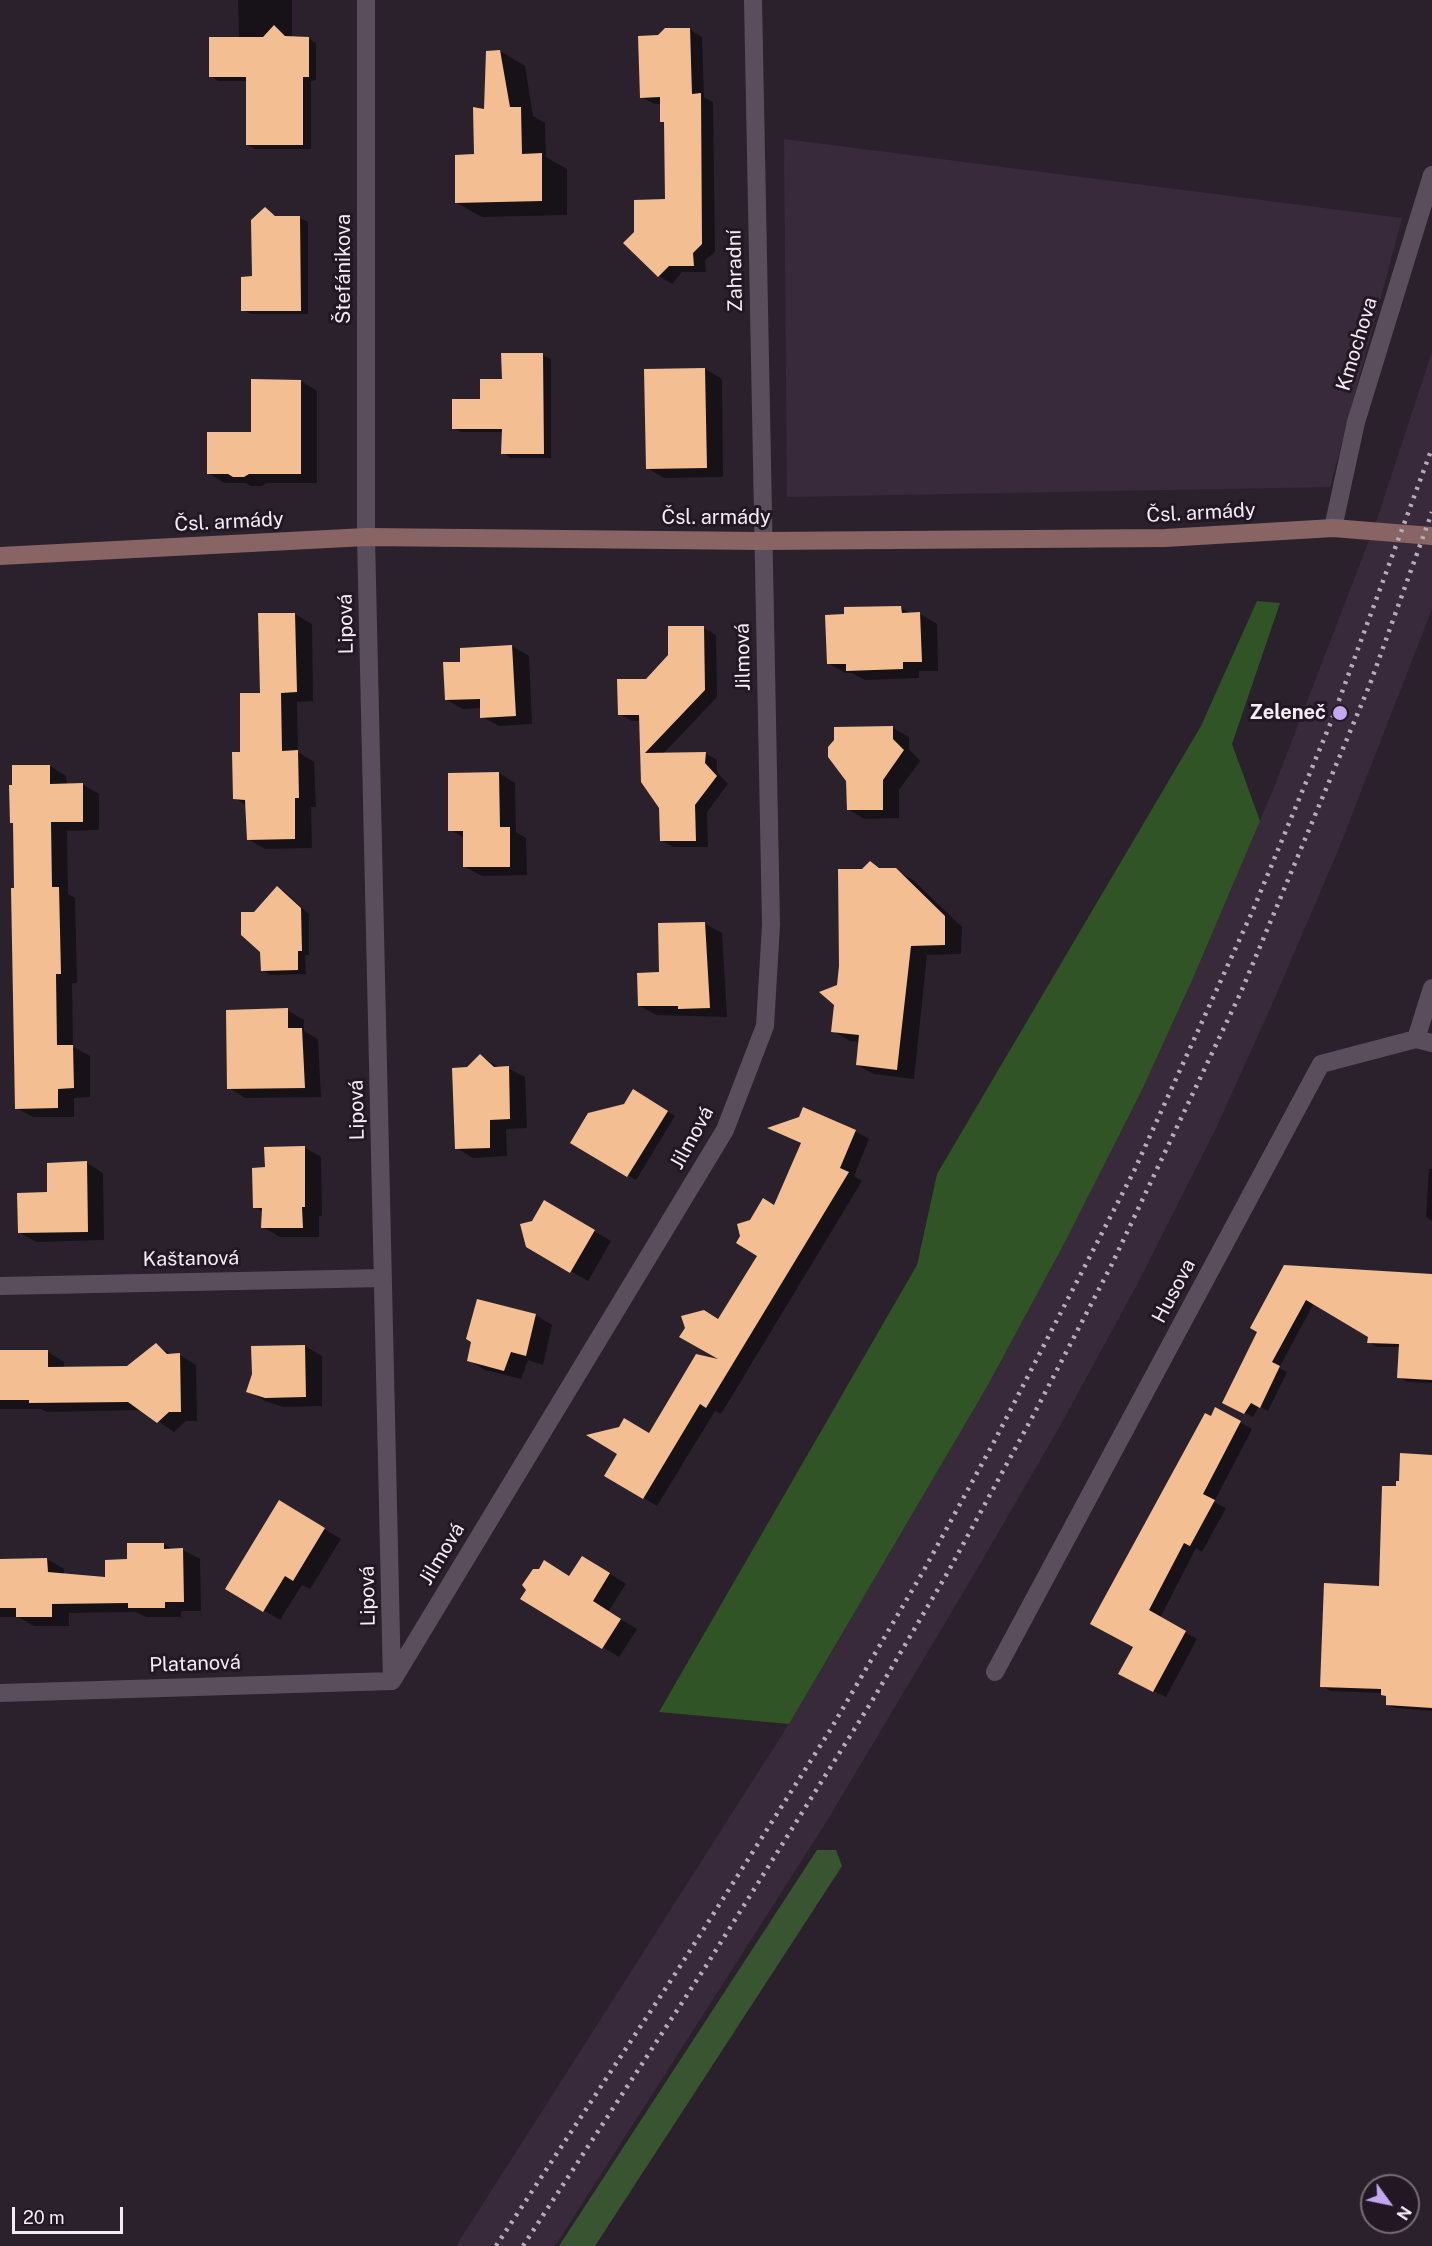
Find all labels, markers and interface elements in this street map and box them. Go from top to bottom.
street label: Štefánikova [332,214,356,324]
street label: Zahradní [722,230,748,312]
street label: Kmochova [1331,294,1383,394]
street label: Čsl. armády [1146,498,1256,528]
street label: Čsl. armády [661,506,771,530]
street label: Čsl. armády [174,507,284,537]
street label: Lipová [333,594,359,654]
street label: Jilmová [730,623,756,691]
place label: Zeleneč [1249,701,1326,725]
marker: Zeleneč [1331,704,1349,722]
street label: Lipová [344,1080,370,1140]
street label: Jilmová [665,1102,719,1174]
street label: Kaštanová [142,1246,240,1272]
street label: Husova [1147,1255,1201,1327]
street label: Jilmová [414,1519,470,1589]
street label: Lipová [355,1566,381,1626]
street label: Platanová [149,1650,241,1678]
north arrow [1360,2174,1420,2234]
scale bar [15,2195,126,2233]
text: N [1392,2203,1415,2223]
text: 20 m [23,2207,65,2228]

